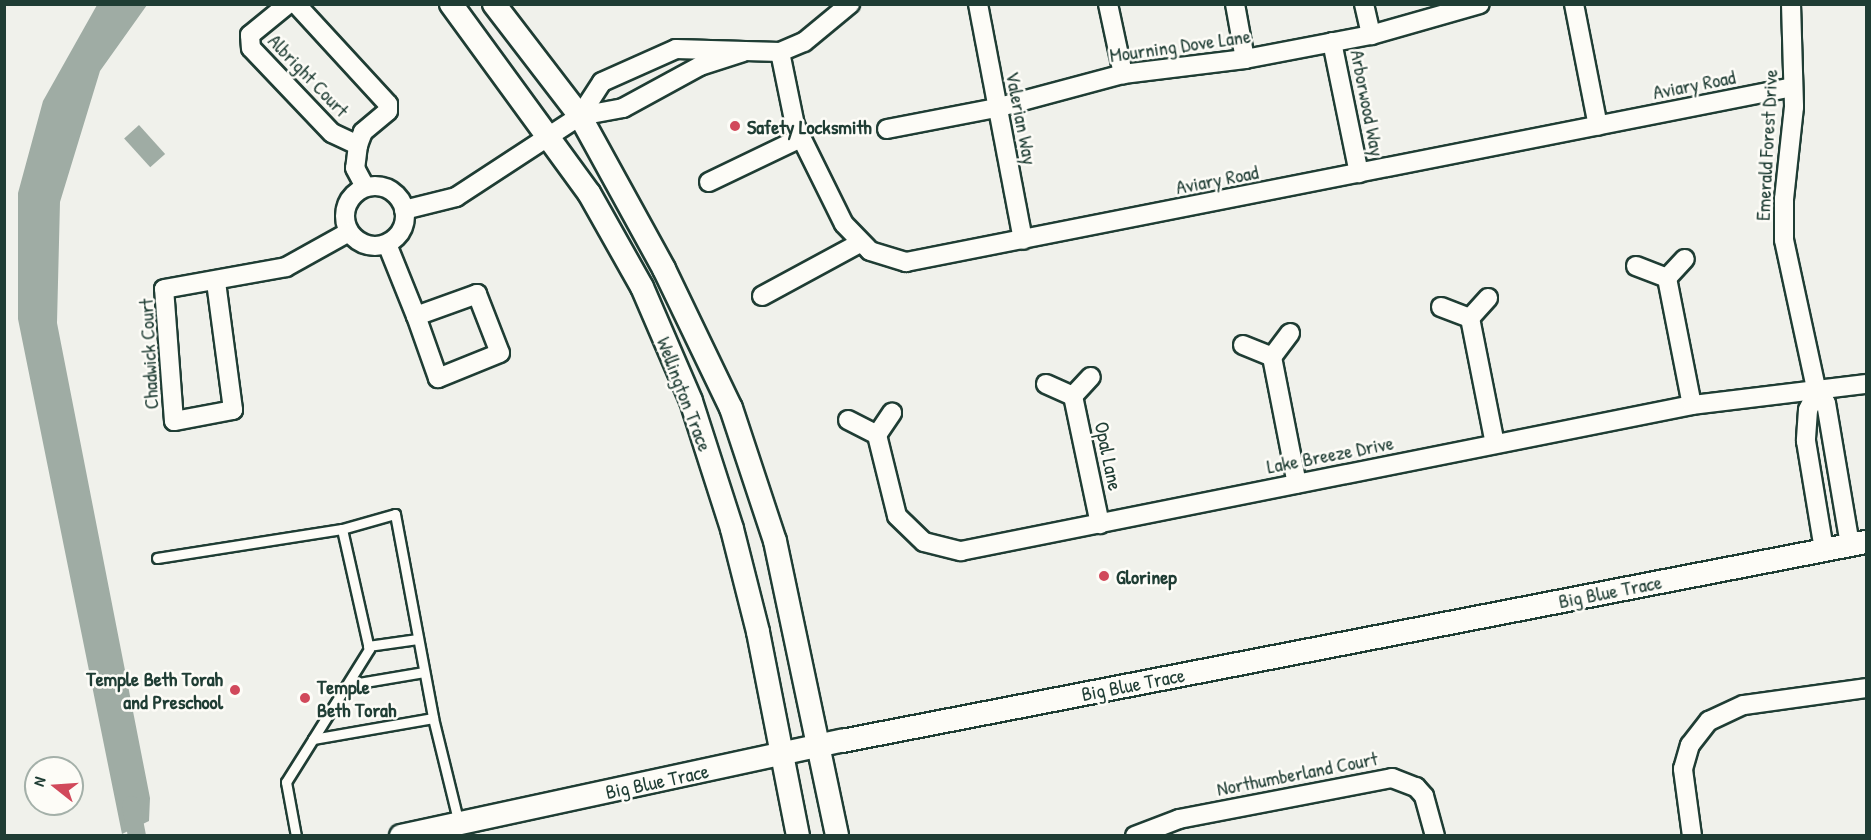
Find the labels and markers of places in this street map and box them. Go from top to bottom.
place label: Safety Locksmith [747,114,872,138]
marker: Safety Locksmith [728,119,742,133]
place label: Glorinep [1116,564,1177,588]
marker: Glorinep [1097,569,1111,583]
place label: Temple Beth Torah and Preschool [86,666,223,713]
place label: Temple Beth Torah [317,674,396,721]
marker: Temple Beth Torah and Preschool [228,683,242,697]
marker: Temple Beth Torah [298,691,312,705]

